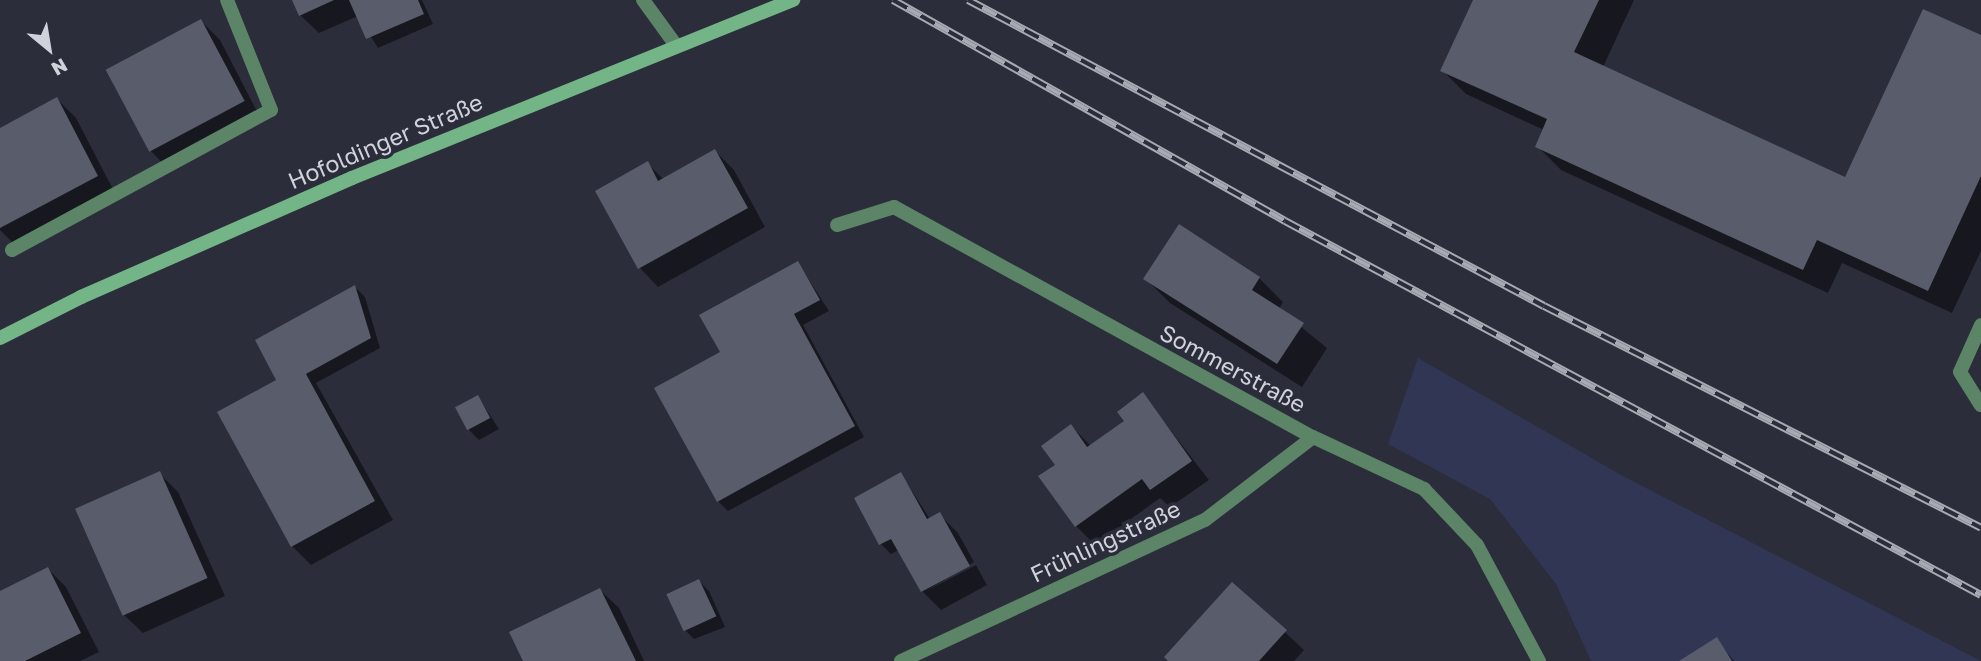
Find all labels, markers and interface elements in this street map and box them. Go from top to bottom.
north arrow [14,14,84,84]
text: N [48,54,72,81]
street label: Hofoldinger Straße [284,88,486,194]
street label: Sommerstraße [1155,318,1311,418]
street label: Frühlingstraße [1026,494,1184,588]

